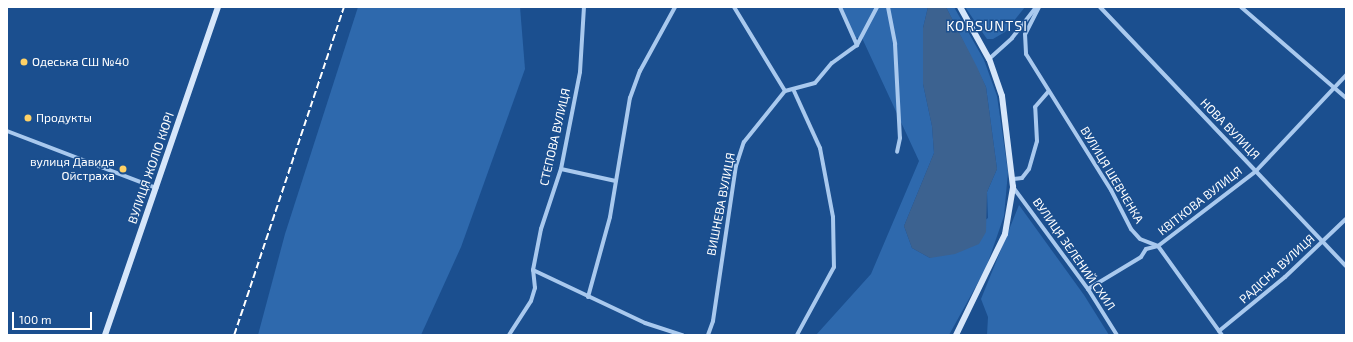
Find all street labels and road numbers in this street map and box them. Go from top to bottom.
street label: СТЕПОВА ВУЛИЦЯ [537,87,573,187]
street label: НОВА ВУЛИЦЯ [1197,96,1263,162]
street label: ВУЛИЦЯ ЖОЛІО КЮРІ [125,110,177,226]
street label: ВУЛИЦЯ ШЕВЧЕНКА [1077,124,1147,226]
street label: ВИШНЕВА ВУЛИЦЯ [704,151,738,257]
street label: КВІТКОВА ВУЛИЦЯ [1155,164,1245,238]
street label: ВУЛИЦЯ ЗЕЛЕНИЙ СХИЛ [1030,195,1118,313]
street label: РАДІСНА ВУЛИЦЯ [1236,231,1318,307]

